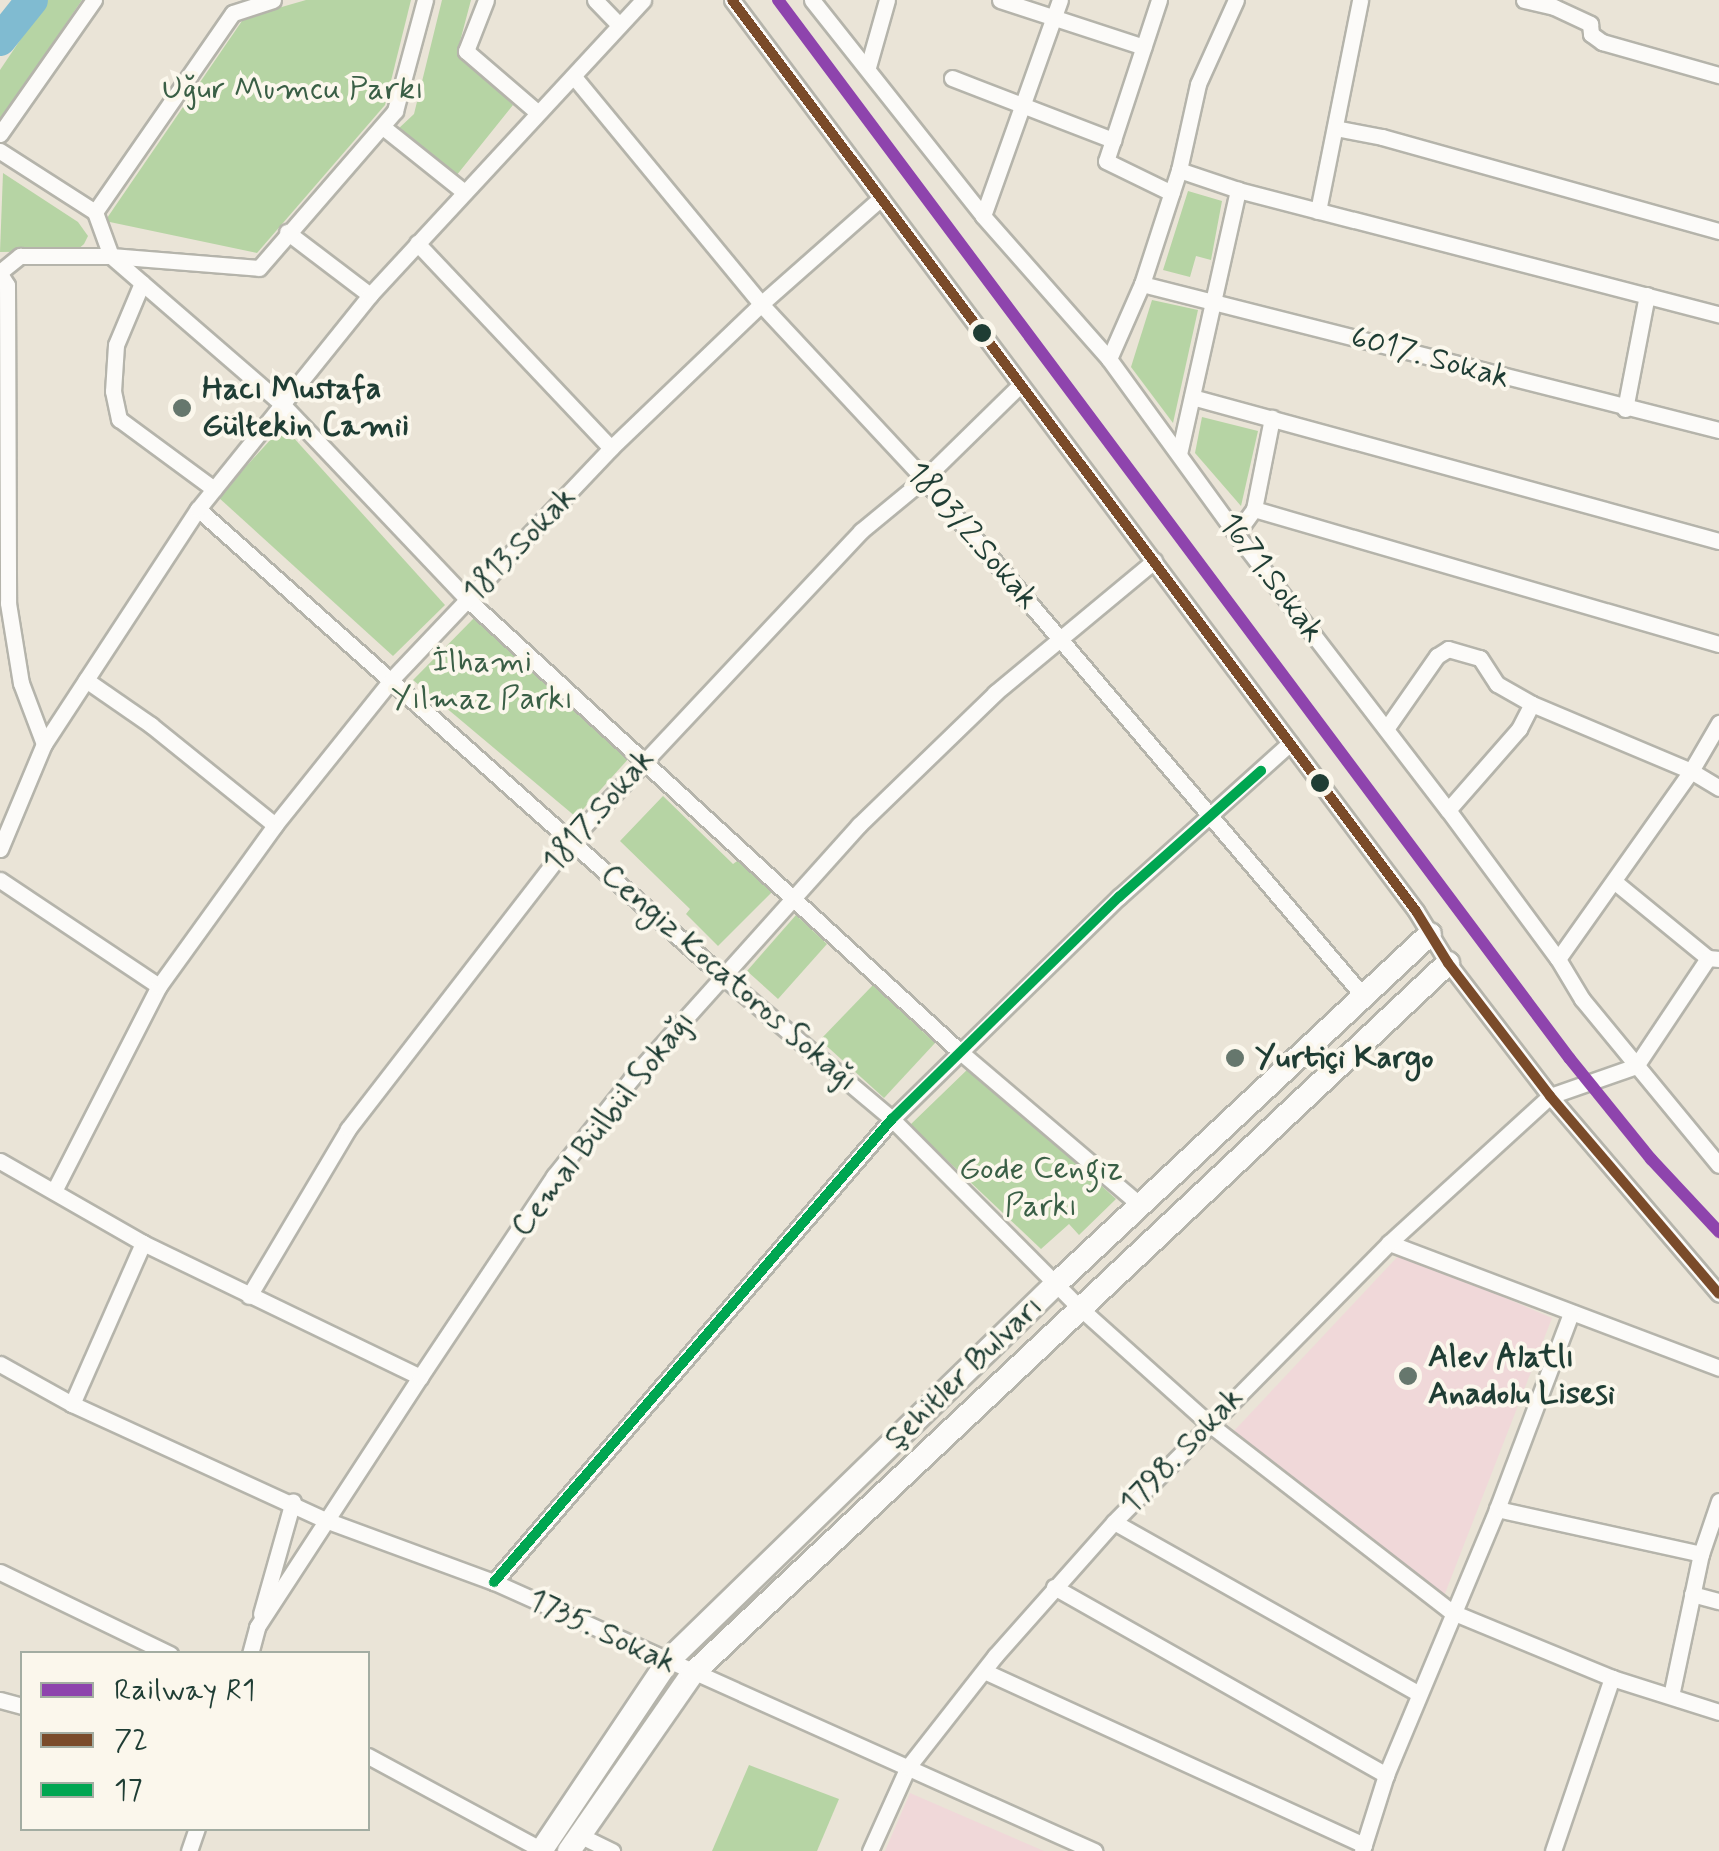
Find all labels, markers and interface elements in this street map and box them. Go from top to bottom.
park label: Uğur Mumcu Parkı [168,70,418,108]
street label: 6017. Sokak [1346,318,1514,398]
unlabelled marker [972,323,992,343]
place label: Hacı Mustafa Gültekin Camii [202,371,406,446]
marker: Hacı Mustafa Gültekin Camii [171,397,193,419]
street label: 1803/2.Sokak [898,454,1046,618]
street label: 1813.Sokak [455,479,585,611]
street label: 1671.Sokak [1210,506,1332,650]
park label: İlhami Yılmaz Parkı [391,644,573,719]
street label: 1817.Sokak [535,741,663,881]
unlabelled marker [1310,773,1330,793]
street label: Cengiz Kocatoros Sokağı [591,855,867,1101]
street label: Cemal Bülbül Sokağı [502,1002,704,1246]
place label: Yurtiçi Kargo [1255,1039,1435,1077]
marker: Yurtiçi Kargo [1224,1047,1246,1069]
park label: Gode Cengiz Parkı [956,1151,1126,1226]
street label: Şehitler Bulvarı [876,1288,1052,1458]
place label: Alev Alatlı Anadolu Lisesi [1428,1339,1614,1414]
marker: Alev Alatlı Anadolu Lisesi [1397,1365,1419,1387]
street label: 1798. Sokak [1112,1380,1252,1522]
street label: 1735. Sokak [522,1581,682,1683]
legend [20,1651,370,1831]
text: Railway R1 [114,1671,255,1710]
text: 72 [114,1721,148,1760]
text: 17 [114,1771,143,1810]

